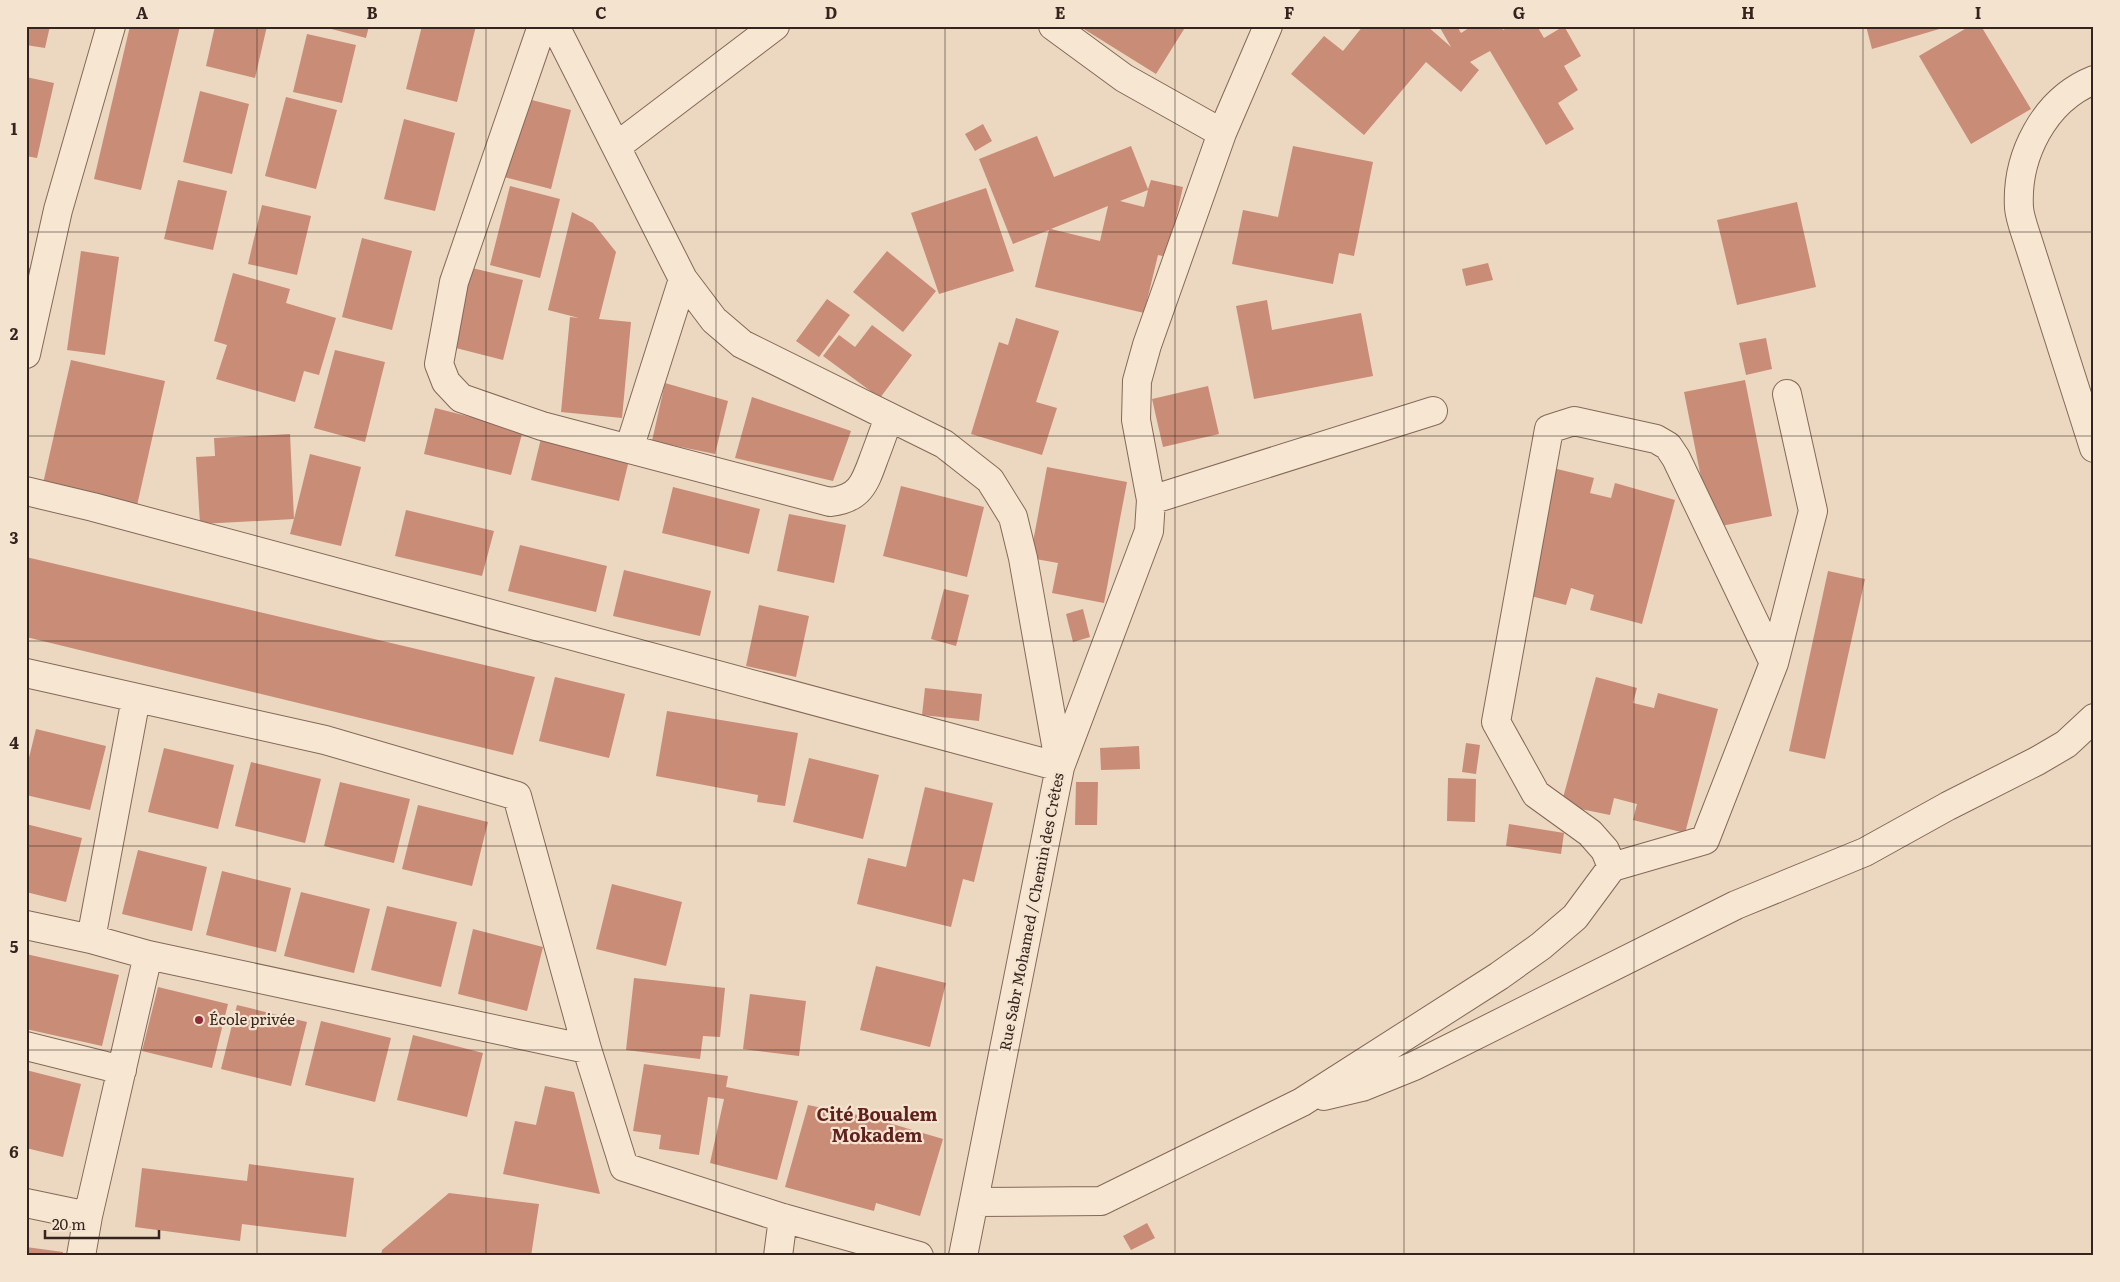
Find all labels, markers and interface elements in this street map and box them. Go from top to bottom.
text: A [136,0,148,24]
text: B [366,0,378,24]
text: C [595,0,607,24]
text: D [825,0,837,24]
text: E [1055,0,1066,24]
text: F [1284,0,1294,24]
text: G [1513,0,1525,24]
text: H [1741,0,1755,24]
text: I [1975,0,1981,24]
text: 1 [11,116,18,140]
text: 2 [10,321,19,345]
text: 3 [10,525,19,549]
text: 4 [9,730,19,754]
street label: Rue Sabr Mohamed / Chemin des Crêtes [992,770,1069,1053]
text: 5 [10,934,19,958]
place label: École privée [209,1007,295,1030]
marker: École privée [193,1014,205,1026]
district label: Cité Boualem Mokadem [817,1100,937,1148]
text: 6 [9,1139,19,1163]
scale bar [45,1207,159,1239]
text: 20 m [52,1212,86,1235]

